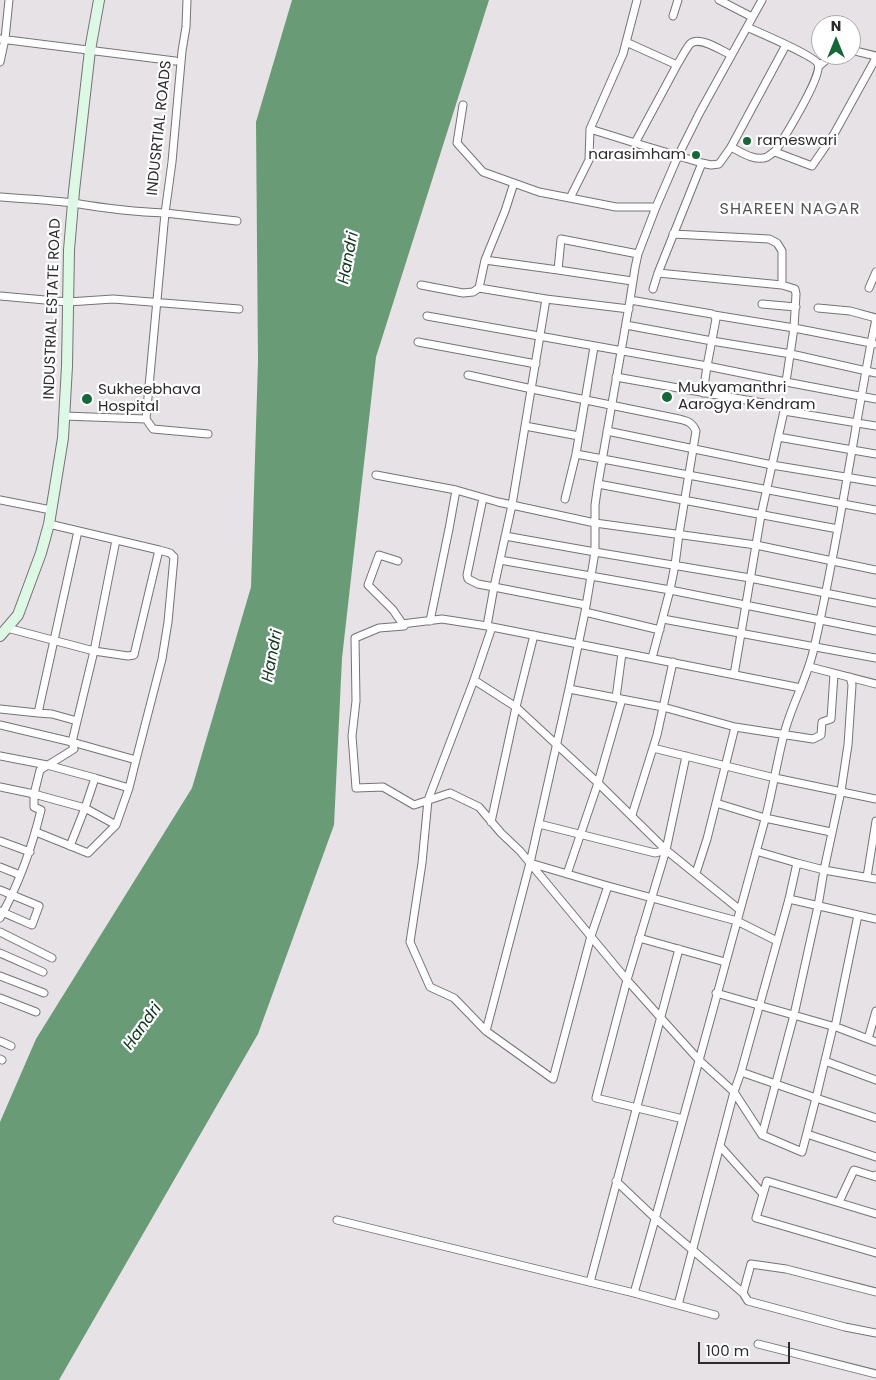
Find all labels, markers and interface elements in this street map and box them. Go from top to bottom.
north arrow [811,15,861,65]
text: N [831,16,841,36]
street label: INDUSRTIAL ROADS [144,60,176,196]
place label: rameswari [757,132,837,150]
marker: rameswari [741,135,753,147]
place label: narasimham [588,146,686,164]
marker: narasimham [690,149,702,161]
district label: SHAREEN NAGAR [718,200,862,220]
street label: INDUSTRIAL ESTATE ROAD [41,218,65,400]
water label: Handri [335,230,363,286]
place label: Mukyamanthri Aarogya Kendram [678,379,815,414]
place label: Sukheebhava Hospital [98,381,201,416]
marker: Mukyamanthri Aarogya Kendram [660,390,674,404]
marker: Sukheebhava Hospital [80,392,94,406]
water label: Handri [259,628,287,684]
water label: Handri [120,1000,166,1054]
scale bar [701,1332,794,1364]
text: 100 m [706,1340,749,1361]

